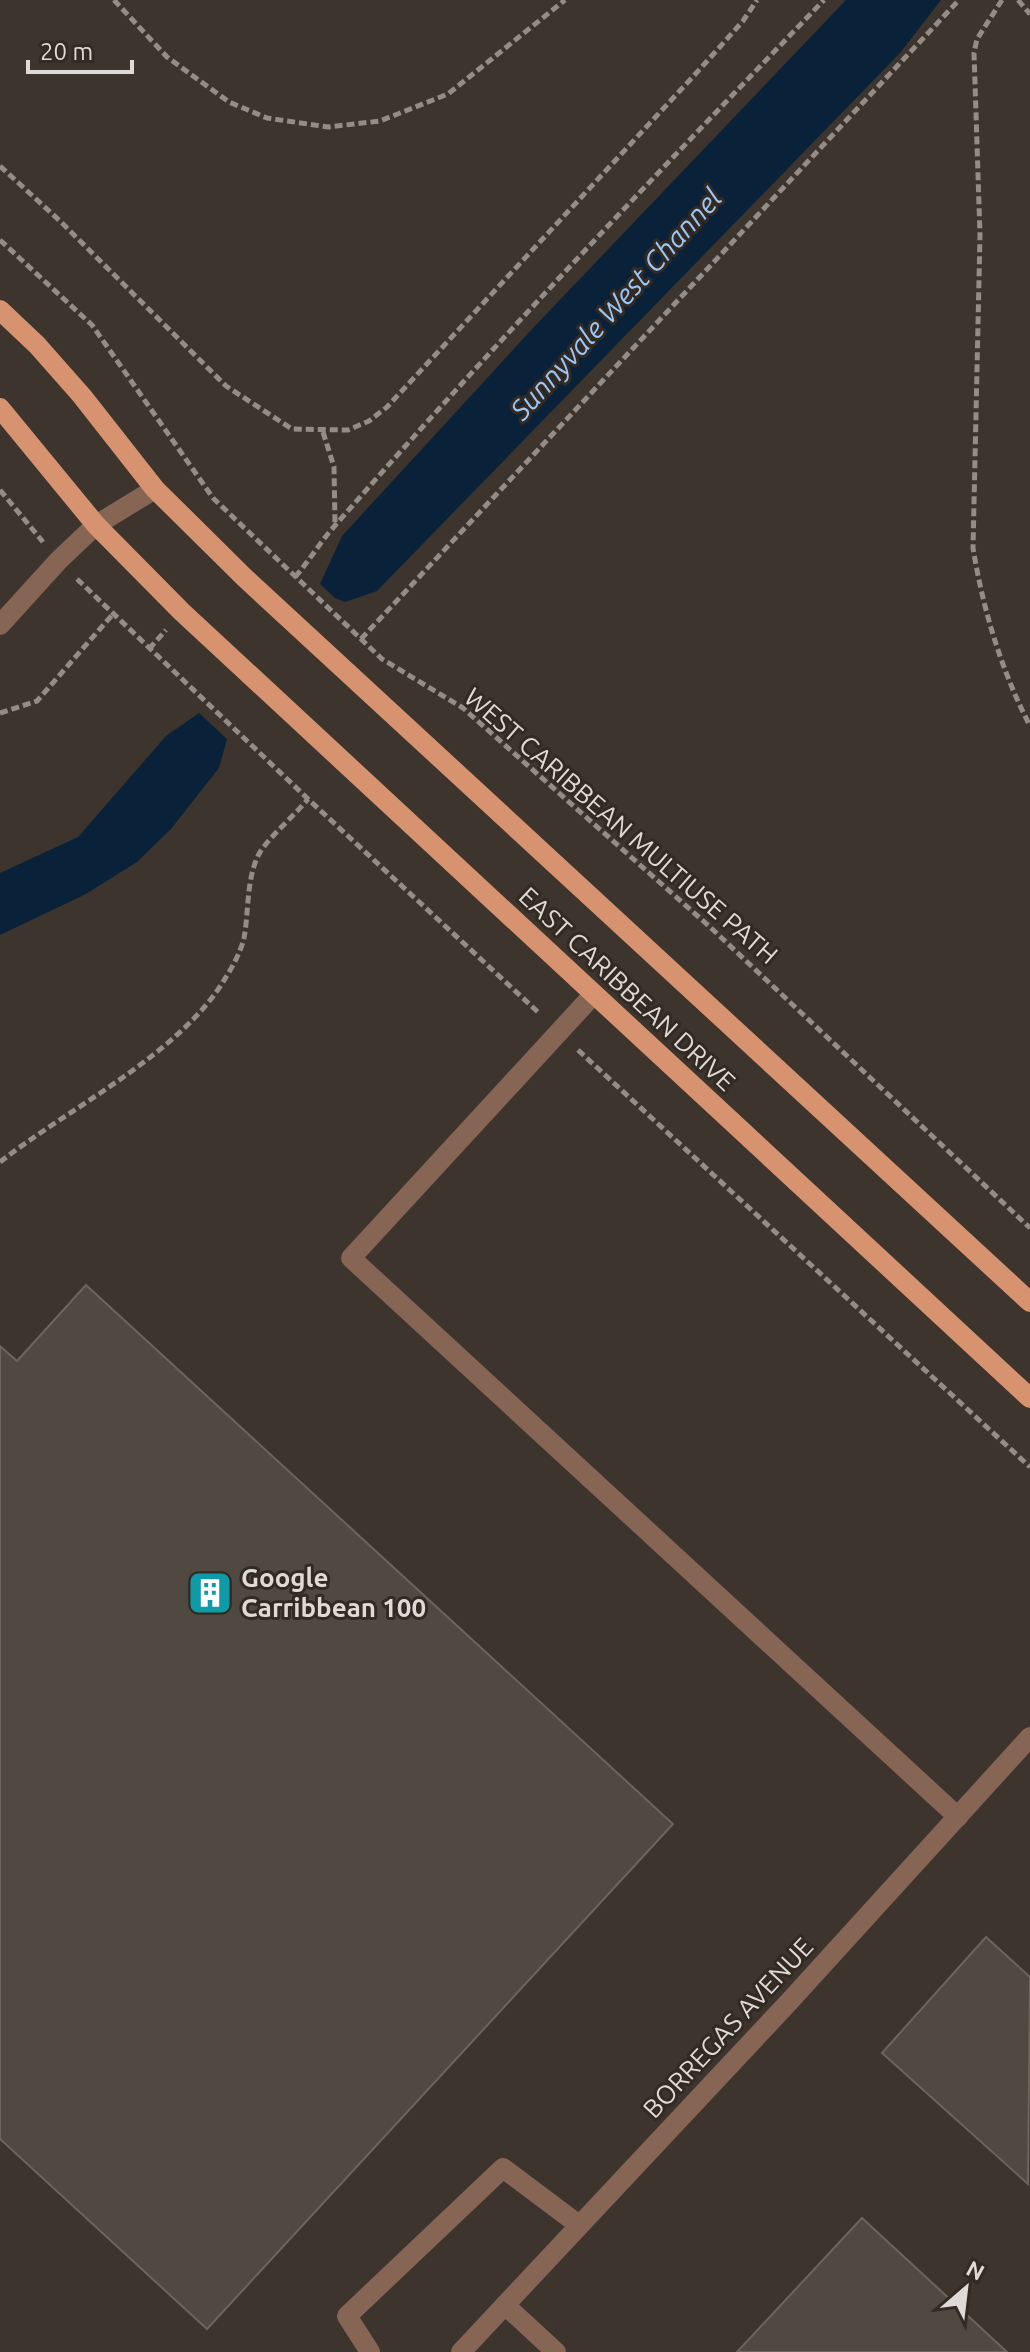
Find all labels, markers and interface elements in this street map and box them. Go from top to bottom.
scale bar [28,24,132,74]
text: 20 m [40,38,93,65]
water label: Sunnyvale West Channel [503,182,728,426]
street label: WEST CARIBBEAN MULTIUSE PATH [459,682,784,969]
street label: EAST CARIBBEAN DRIVE [513,881,741,1096]
place label: Google Carribbean 100 [241,1563,426,1622]
building icon: Google Carribbean 100 [186,1569,234,1617]
street label: BORREGAS AVENUE [637,1932,818,2123]
north arrow [926,2248,1006,2328]
text: N [963,2255,989,2285]

